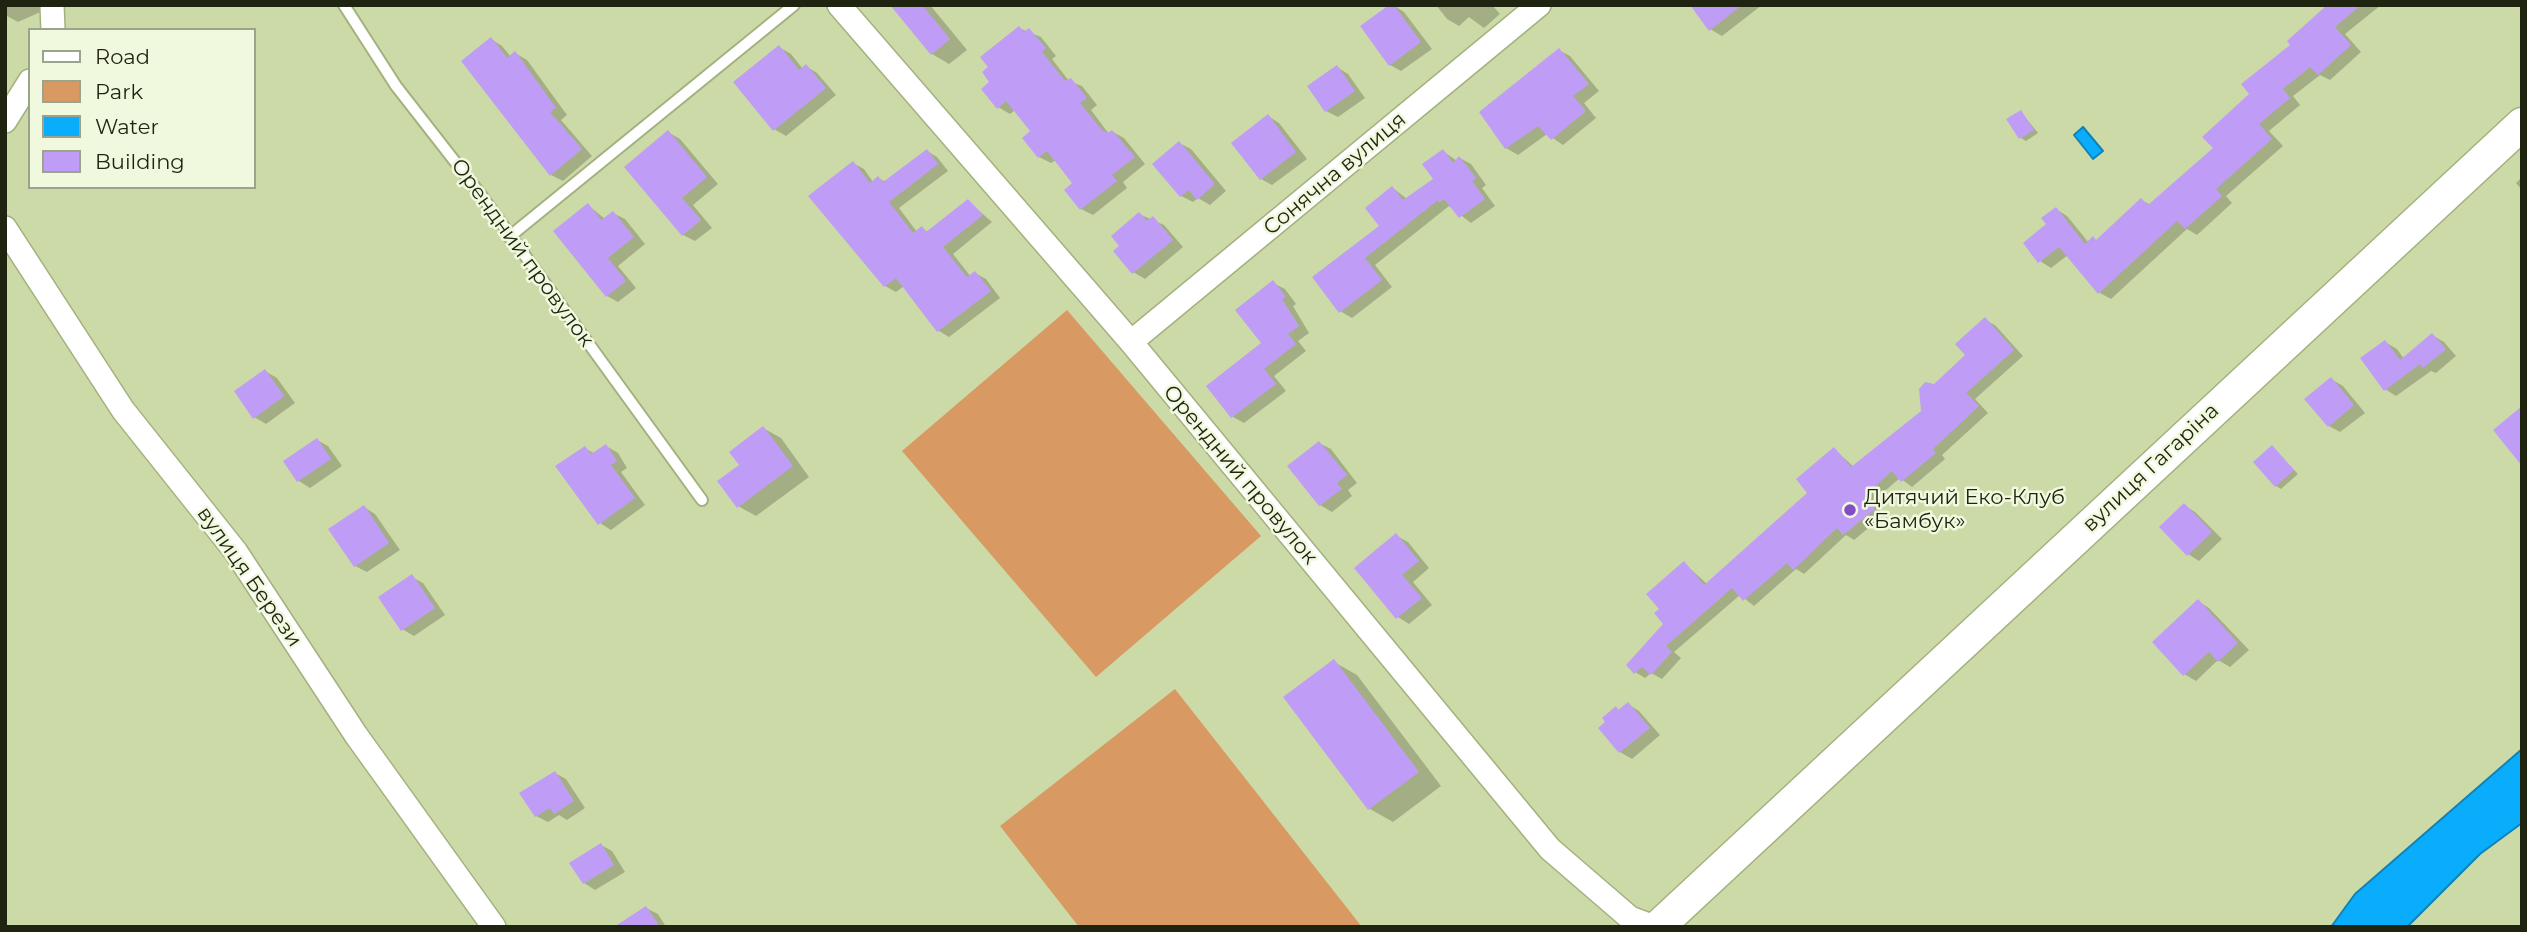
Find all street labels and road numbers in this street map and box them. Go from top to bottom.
street label: Сонячна вулиця [1259,107,1411,241]
street label: Орендний провулок [445,154,599,352]
street label: Орендний провулок [1158,380,1322,570]
street label: вулиця Гагаріна [2078,399,2224,537]
street label: вулиця Берези [191,502,307,652]

